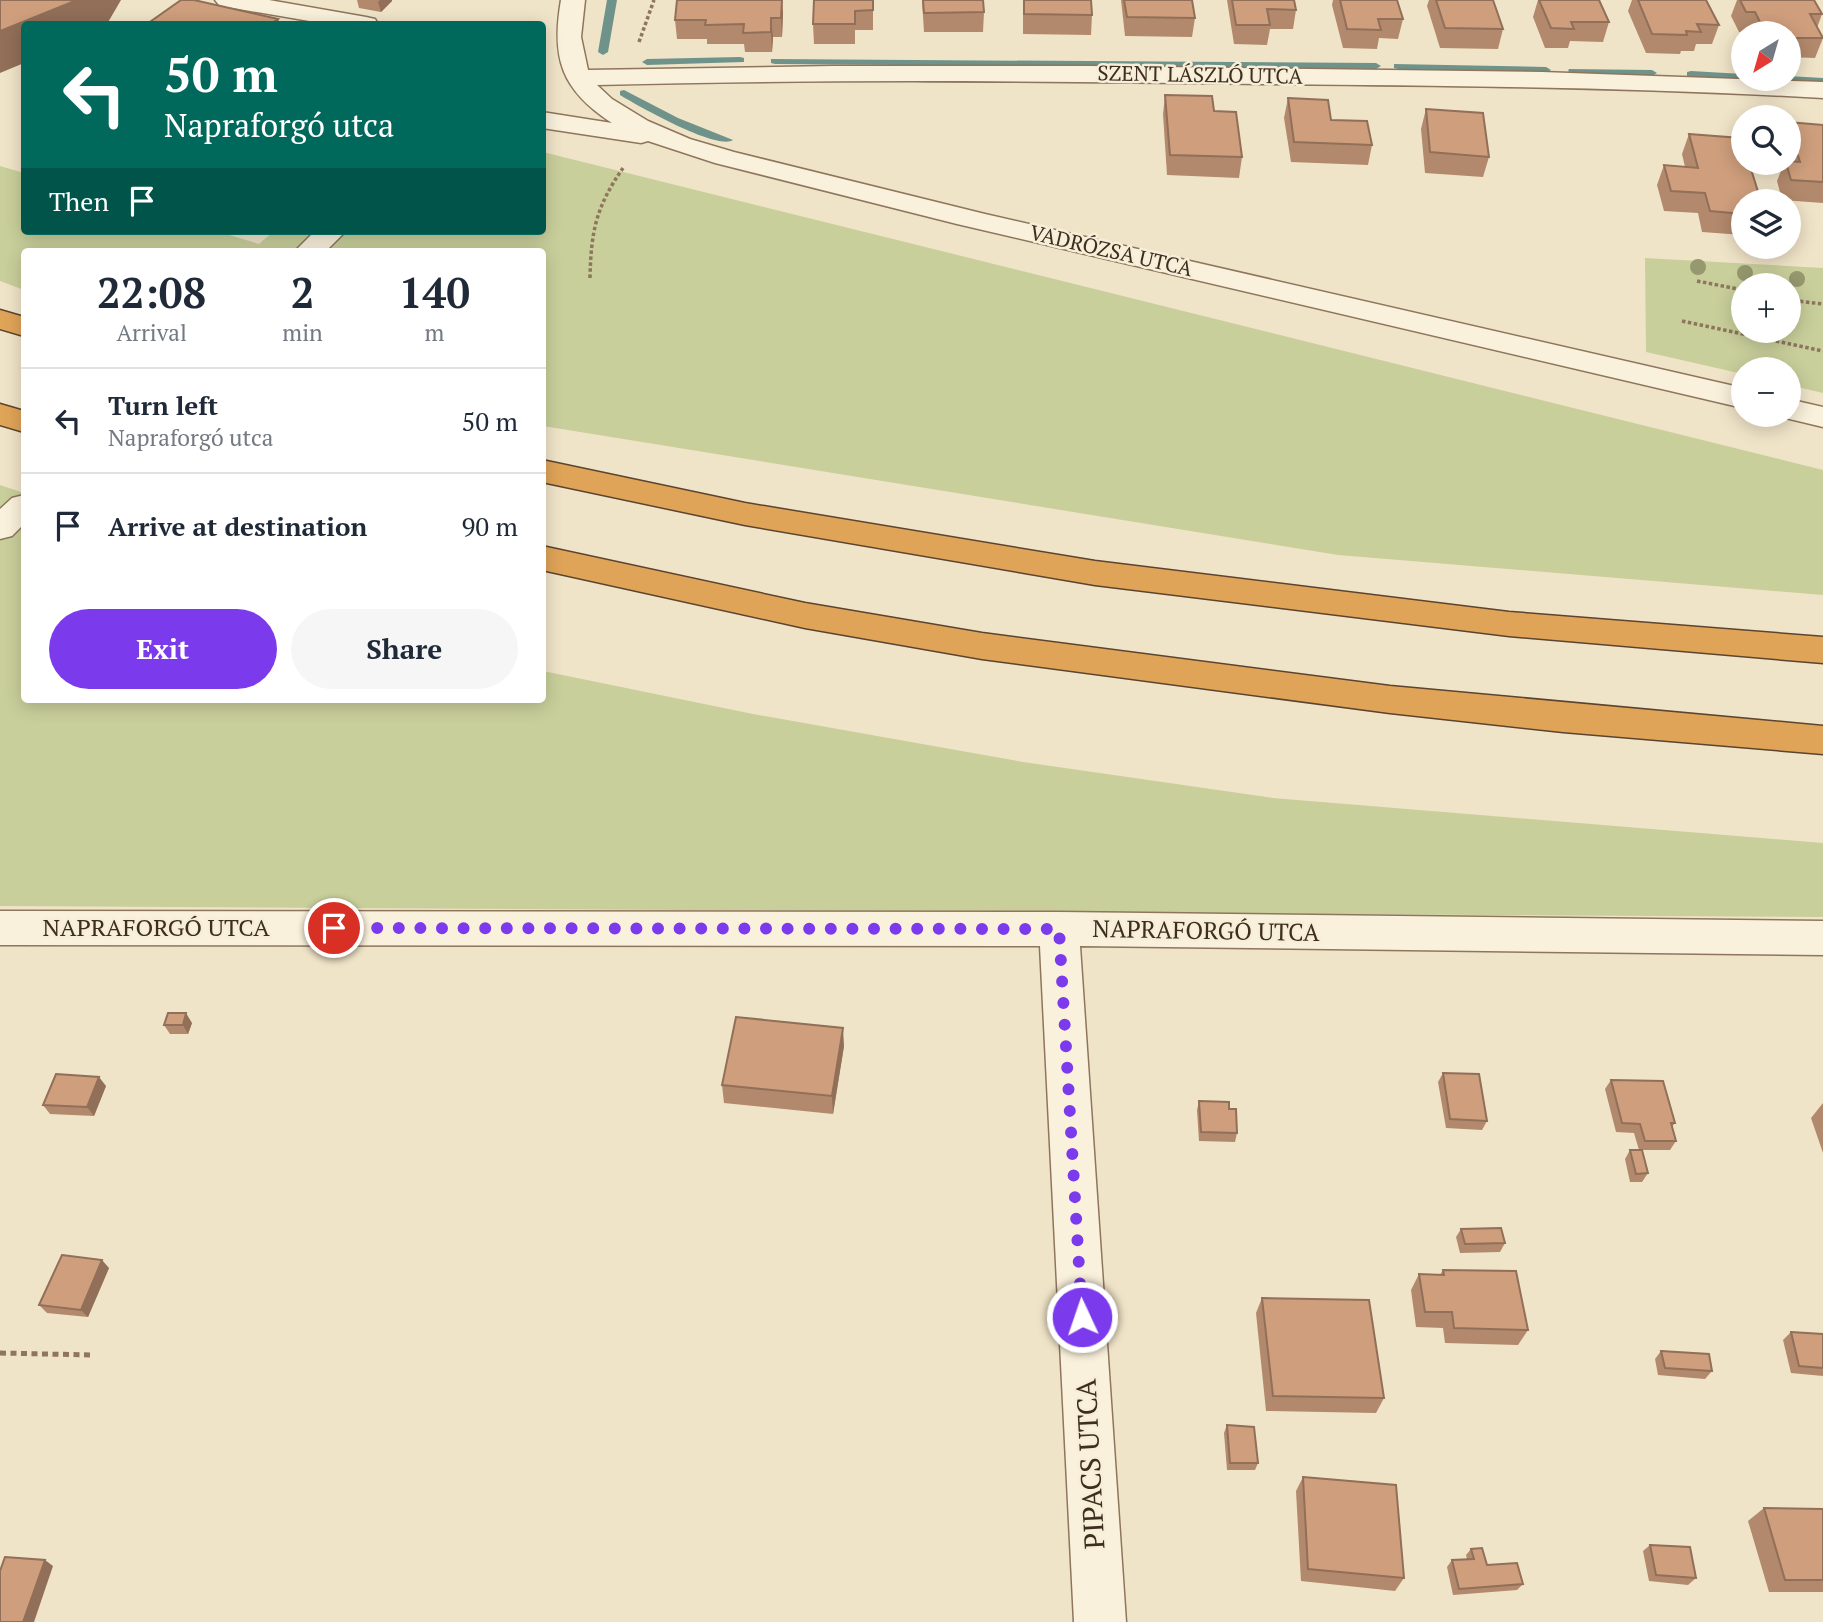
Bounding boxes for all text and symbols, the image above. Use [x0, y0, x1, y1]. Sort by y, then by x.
north arrow [1731, 21, 1801, 91]
map controls [1731, 21, 1801, 427]
text: 50 m [164, 41, 278, 106]
icon: left [49, 49, 140, 140]
street label: SZENT LÁSZLÓ UTCA [1097, 58, 1304, 90]
text: Napraforgó utca [164, 104, 394, 146]
button: search [1731, 105, 1801, 175]
icon: arrive [123, 182, 161, 220]
text: Then [49, 184, 109, 218]
button: layers [1731, 189, 1801, 259]
street label: VADRÓZSA UTCA [1027, 218, 1196, 283]
text: 22:08 [97, 264, 206, 320]
text: 2 [291, 264, 314, 320]
text: 140 [399, 264, 470, 320]
button: + [1731, 273, 1801, 343]
text: Arrival [116, 317, 187, 348]
text: min [282, 317, 323, 348]
text: m [424, 317, 444, 348]
button: − [1731, 357, 1801, 427]
text: Turn left [108, 388, 218, 422]
icon: left [49, 402, 87, 440]
text: 50 m [462, 404, 518, 438]
text: Napraforgó utca [108, 422, 273, 453]
icon: arrive [49, 507, 87, 545]
text: Arrive at destination [108, 509, 367, 543]
text: 90 m [462, 509, 518, 543]
button: Exit [49, 609, 277, 689]
button: Share [291, 609, 518, 689]
pin [304, 898, 364, 958]
icon: arrive [315, 909, 353, 947]
street label: NAPRAFORGÓ UTCA [42, 911, 270, 943]
street label: NAPRAFORGÓ UTCA [1092, 912, 1320, 948]
position arrow [1045, 1280, 1119, 1354]
street label: PIPACS UTCA [1067, 1377, 1112, 1550]

